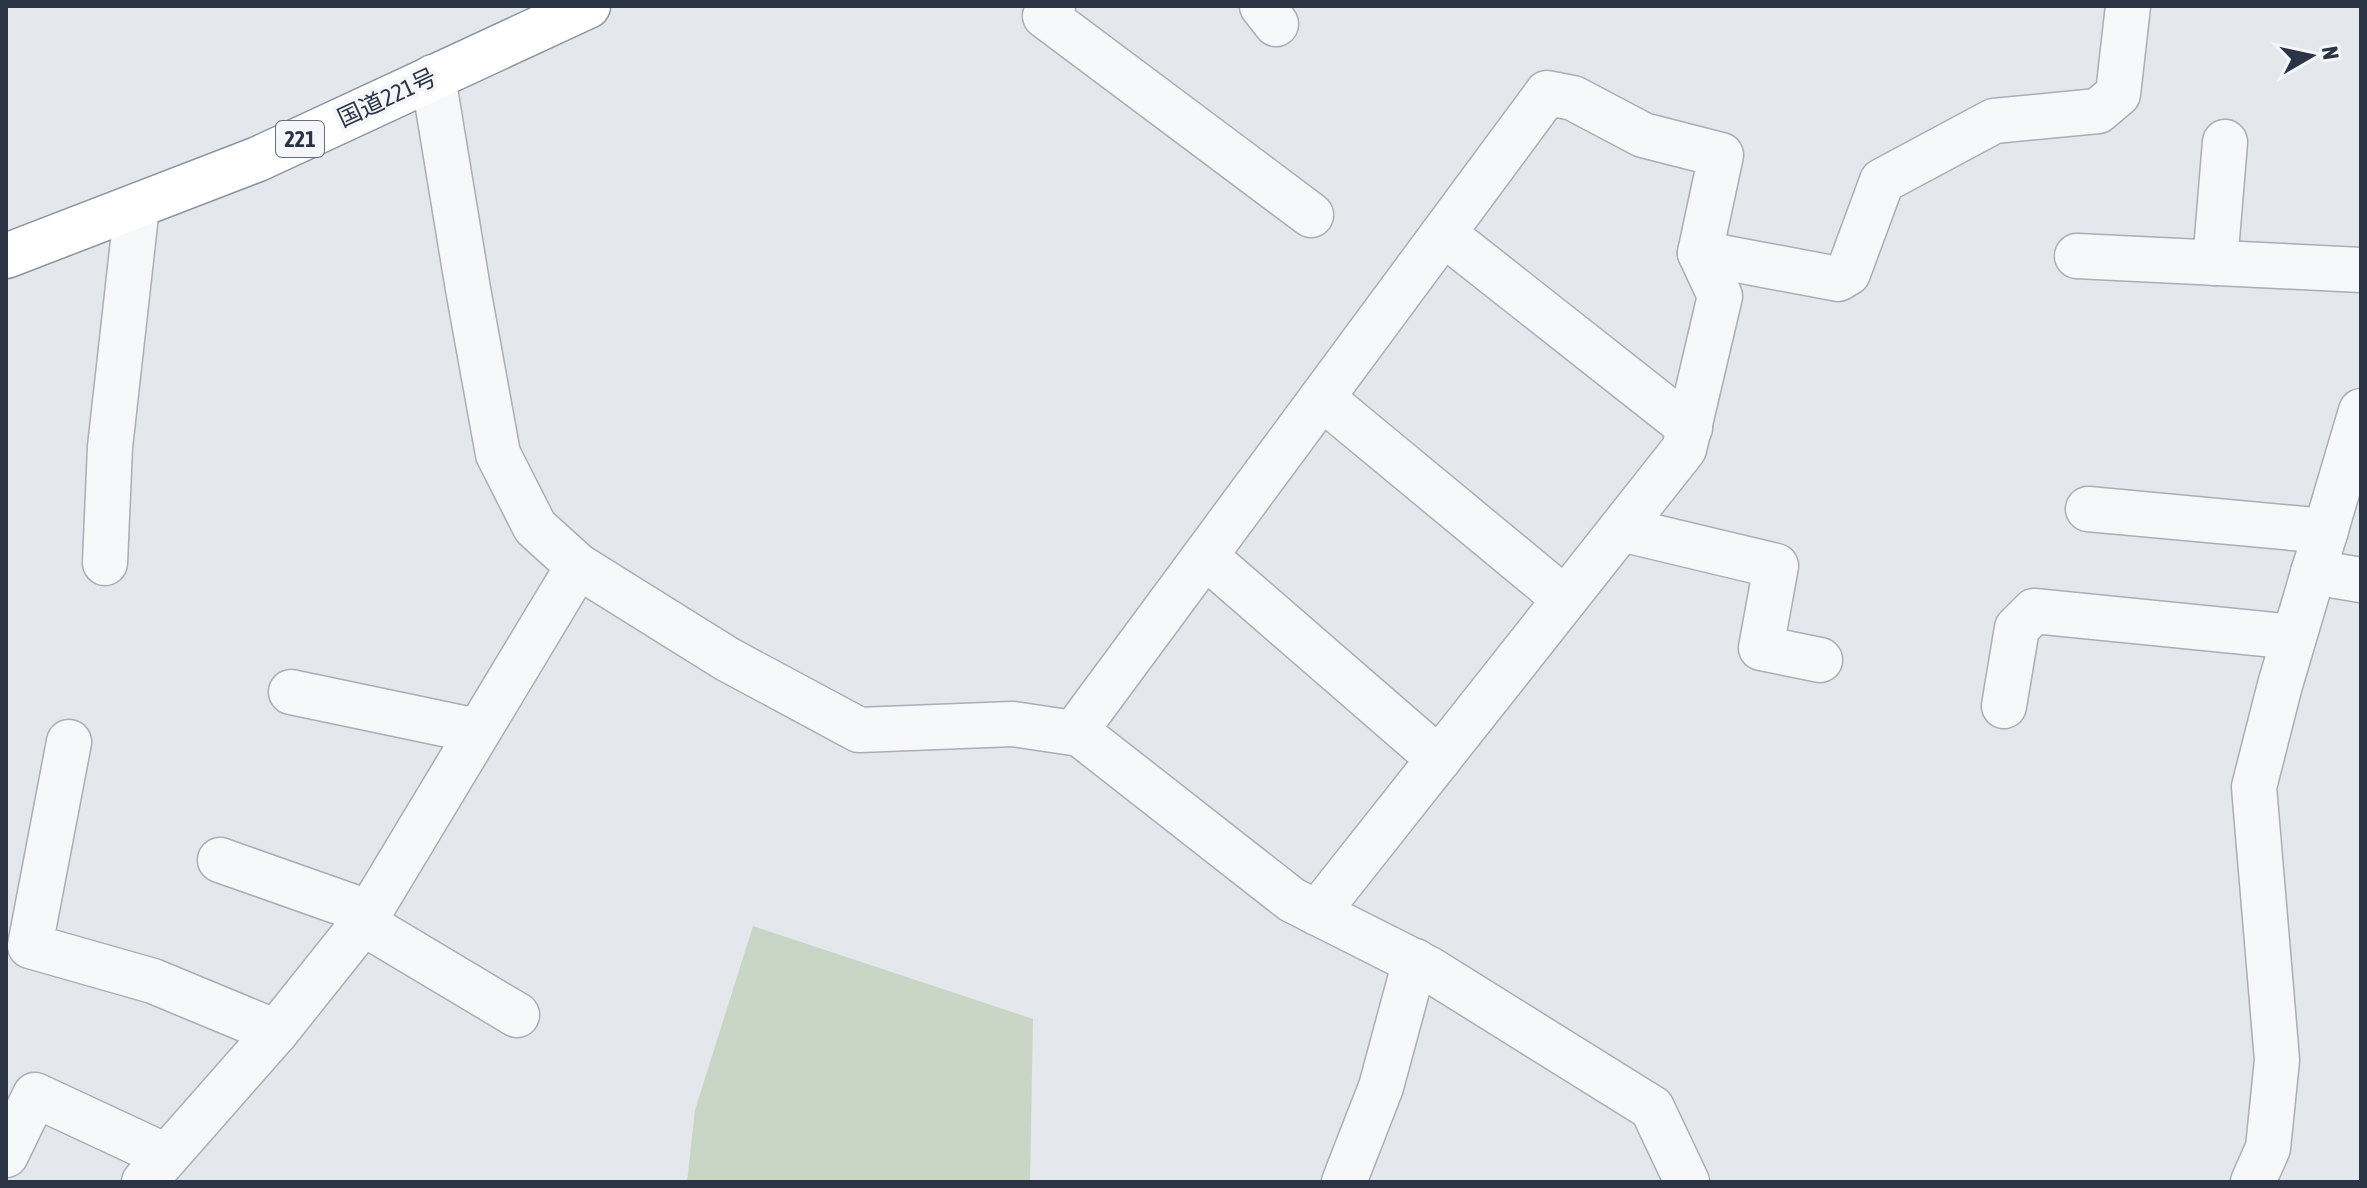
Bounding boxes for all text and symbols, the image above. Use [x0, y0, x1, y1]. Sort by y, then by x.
north arrow [2271, 16, 2351, 96]
text: N [2317, 44, 2345, 61]
street label: 国道221号 [333, 63, 440, 132]
road number: 221 [276, 121, 324, 157]

